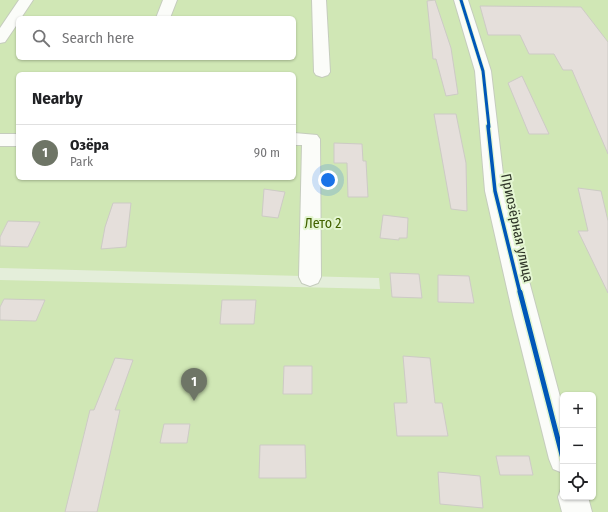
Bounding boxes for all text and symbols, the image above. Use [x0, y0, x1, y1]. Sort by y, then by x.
search box [16, 16, 296, 60]
icon: search [30, 27, 52, 49]
text: Search here [62, 29, 134, 47]
text: Nearby [32, 88, 83, 109]
text: Озёра [70, 136, 109, 154]
text: 1 [42, 145, 48, 160]
text: 90 m [254, 145, 280, 160]
text: Park [70, 154, 93, 169]
your location [318, 170, 338, 190]
street label: Приозёрная улица [497, 172, 537, 284]
park label: Лето 2 [305, 215, 342, 232]
pin: 1 [181, 368, 207, 401]
map controls [560, 392, 596, 500]
button: + [560, 392, 596, 428]
button: − [560, 428, 596, 464]
button: locate [560, 464, 596, 500]

